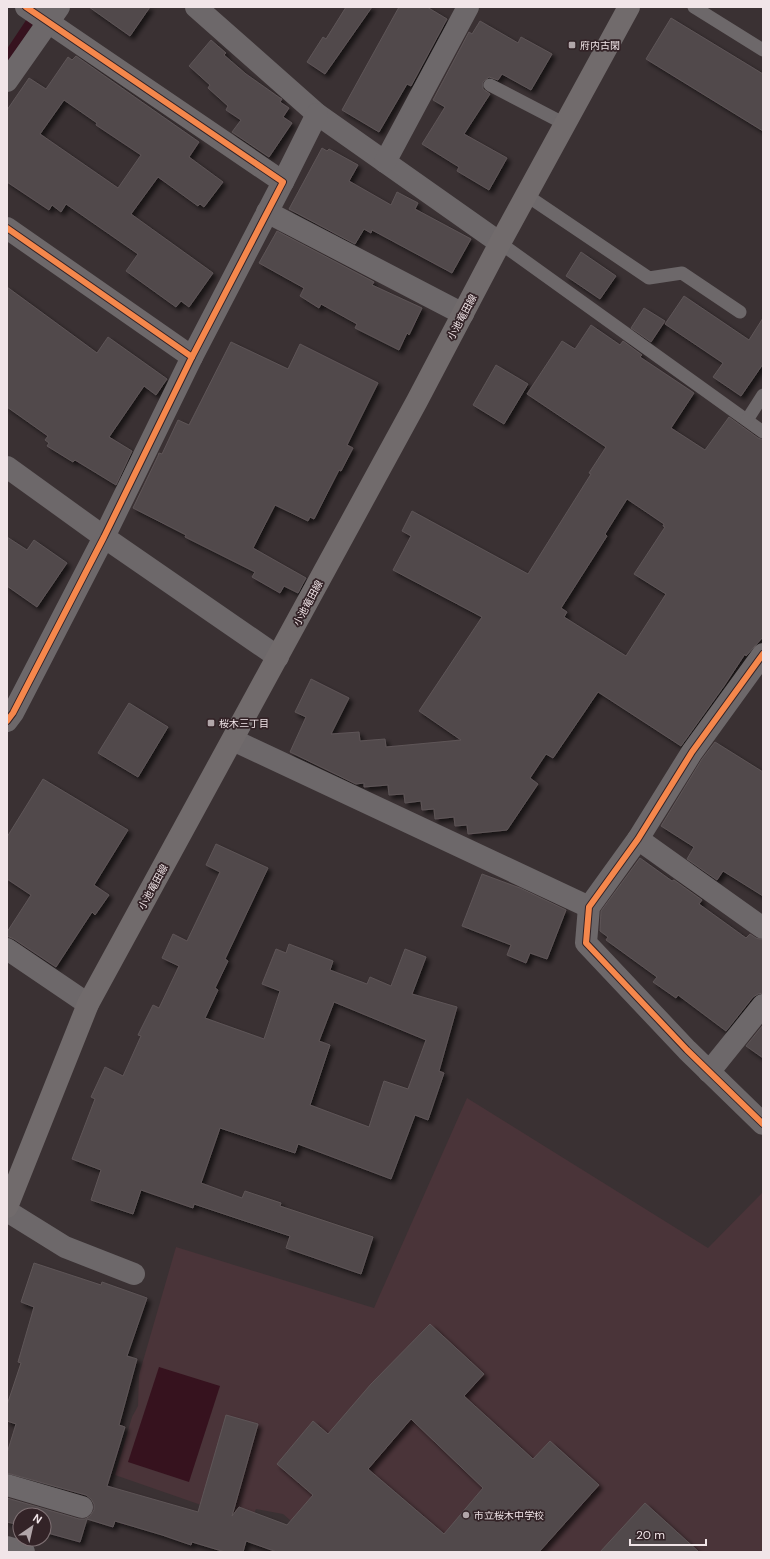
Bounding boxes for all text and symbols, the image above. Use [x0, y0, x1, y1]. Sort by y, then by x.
place label: 府内古閑 [580, 39, 620, 52]
marker: 府内古閑 [567, 40, 577, 50]
street label: 小池竜田線 [445, 292, 479, 342]
street label: 小池竜田線 [291, 578, 325, 628]
place label: 桜木三丁目 [219, 717, 269, 730]
marker: 桜木三丁目 [206, 718, 216, 728]
street label: 小池竜田線 [135, 862, 171, 912]
north arrow [12, 1507, 52, 1547]
place label: 市立桜木中学校 [474, 1509, 544, 1522]
marker: 市立桜木中学校 [461, 1510, 471, 1520]
text: N [30, 1511, 45, 1527]
scale bar [630, 1521, 706, 1547]
text: 20 m [636, 1527, 665, 1543]

